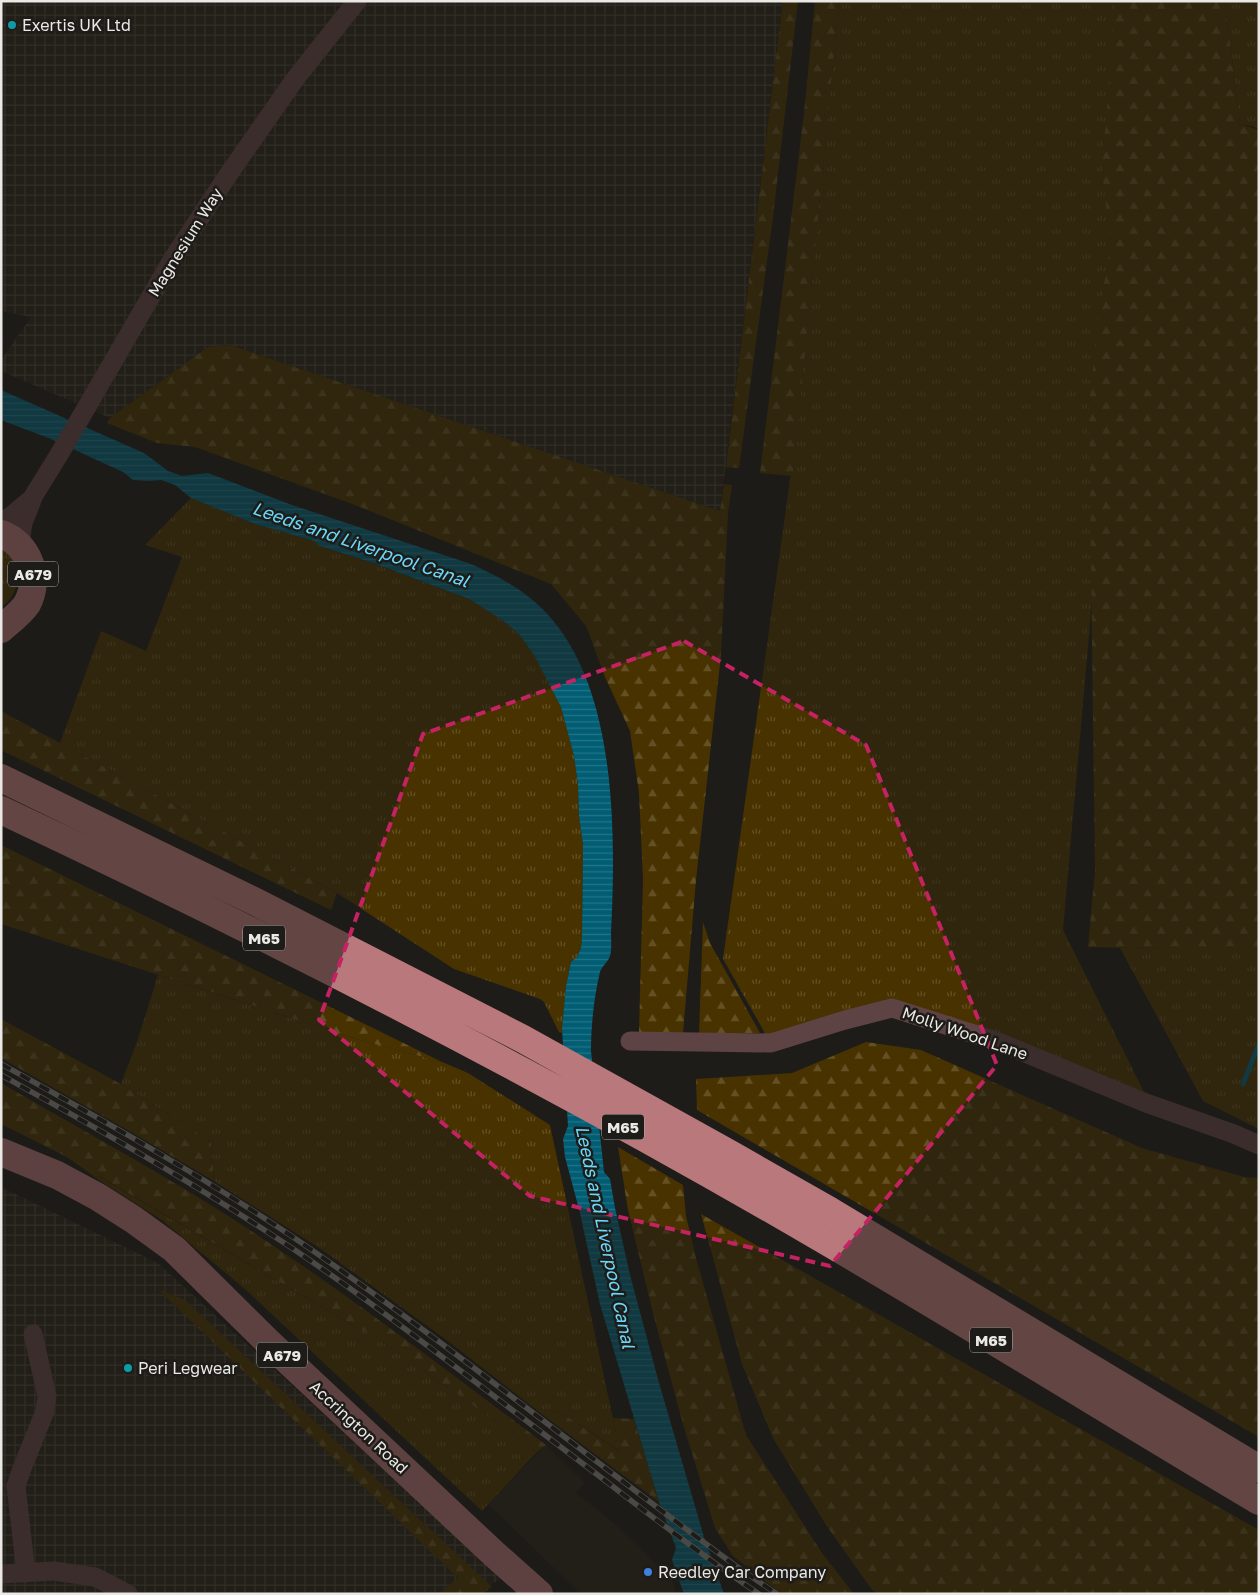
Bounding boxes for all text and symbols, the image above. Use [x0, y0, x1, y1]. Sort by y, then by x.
place label: Exertis UK Ltd [22, 15, 131, 35]
marker: Exertis UK Ltd [6, 19, 18, 31]
street label: Magnesium Way [143, 184, 227, 300]
water label: Leeds and Liverpool Canal [250, 497, 473, 592]
road number: A679 [8, 562, 58, 586]
road number: M65 [243, 926, 285, 950]
street label: Molly Wood Lane [900, 1002, 1030, 1064]
road number: M65 [602, 1114, 644, 1140]
water label: Leeds and Liverpool Canal [572, 1123, 641, 1352]
road number: M65 [970, 1328, 1012, 1352]
road number: A679 [257, 1342, 307, 1368]
place label: Peri Legwear [138, 1358, 238, 1378]
marker: Peri Legwear [122, 1362, 134, 1374]
street label: Accrington Road [306, 1376, 412, 1478]
place label: Reedley Car Company [658, 1562, 826, 1582]
marker: Reedley Car Company [642, 1566, 654, 1578]

